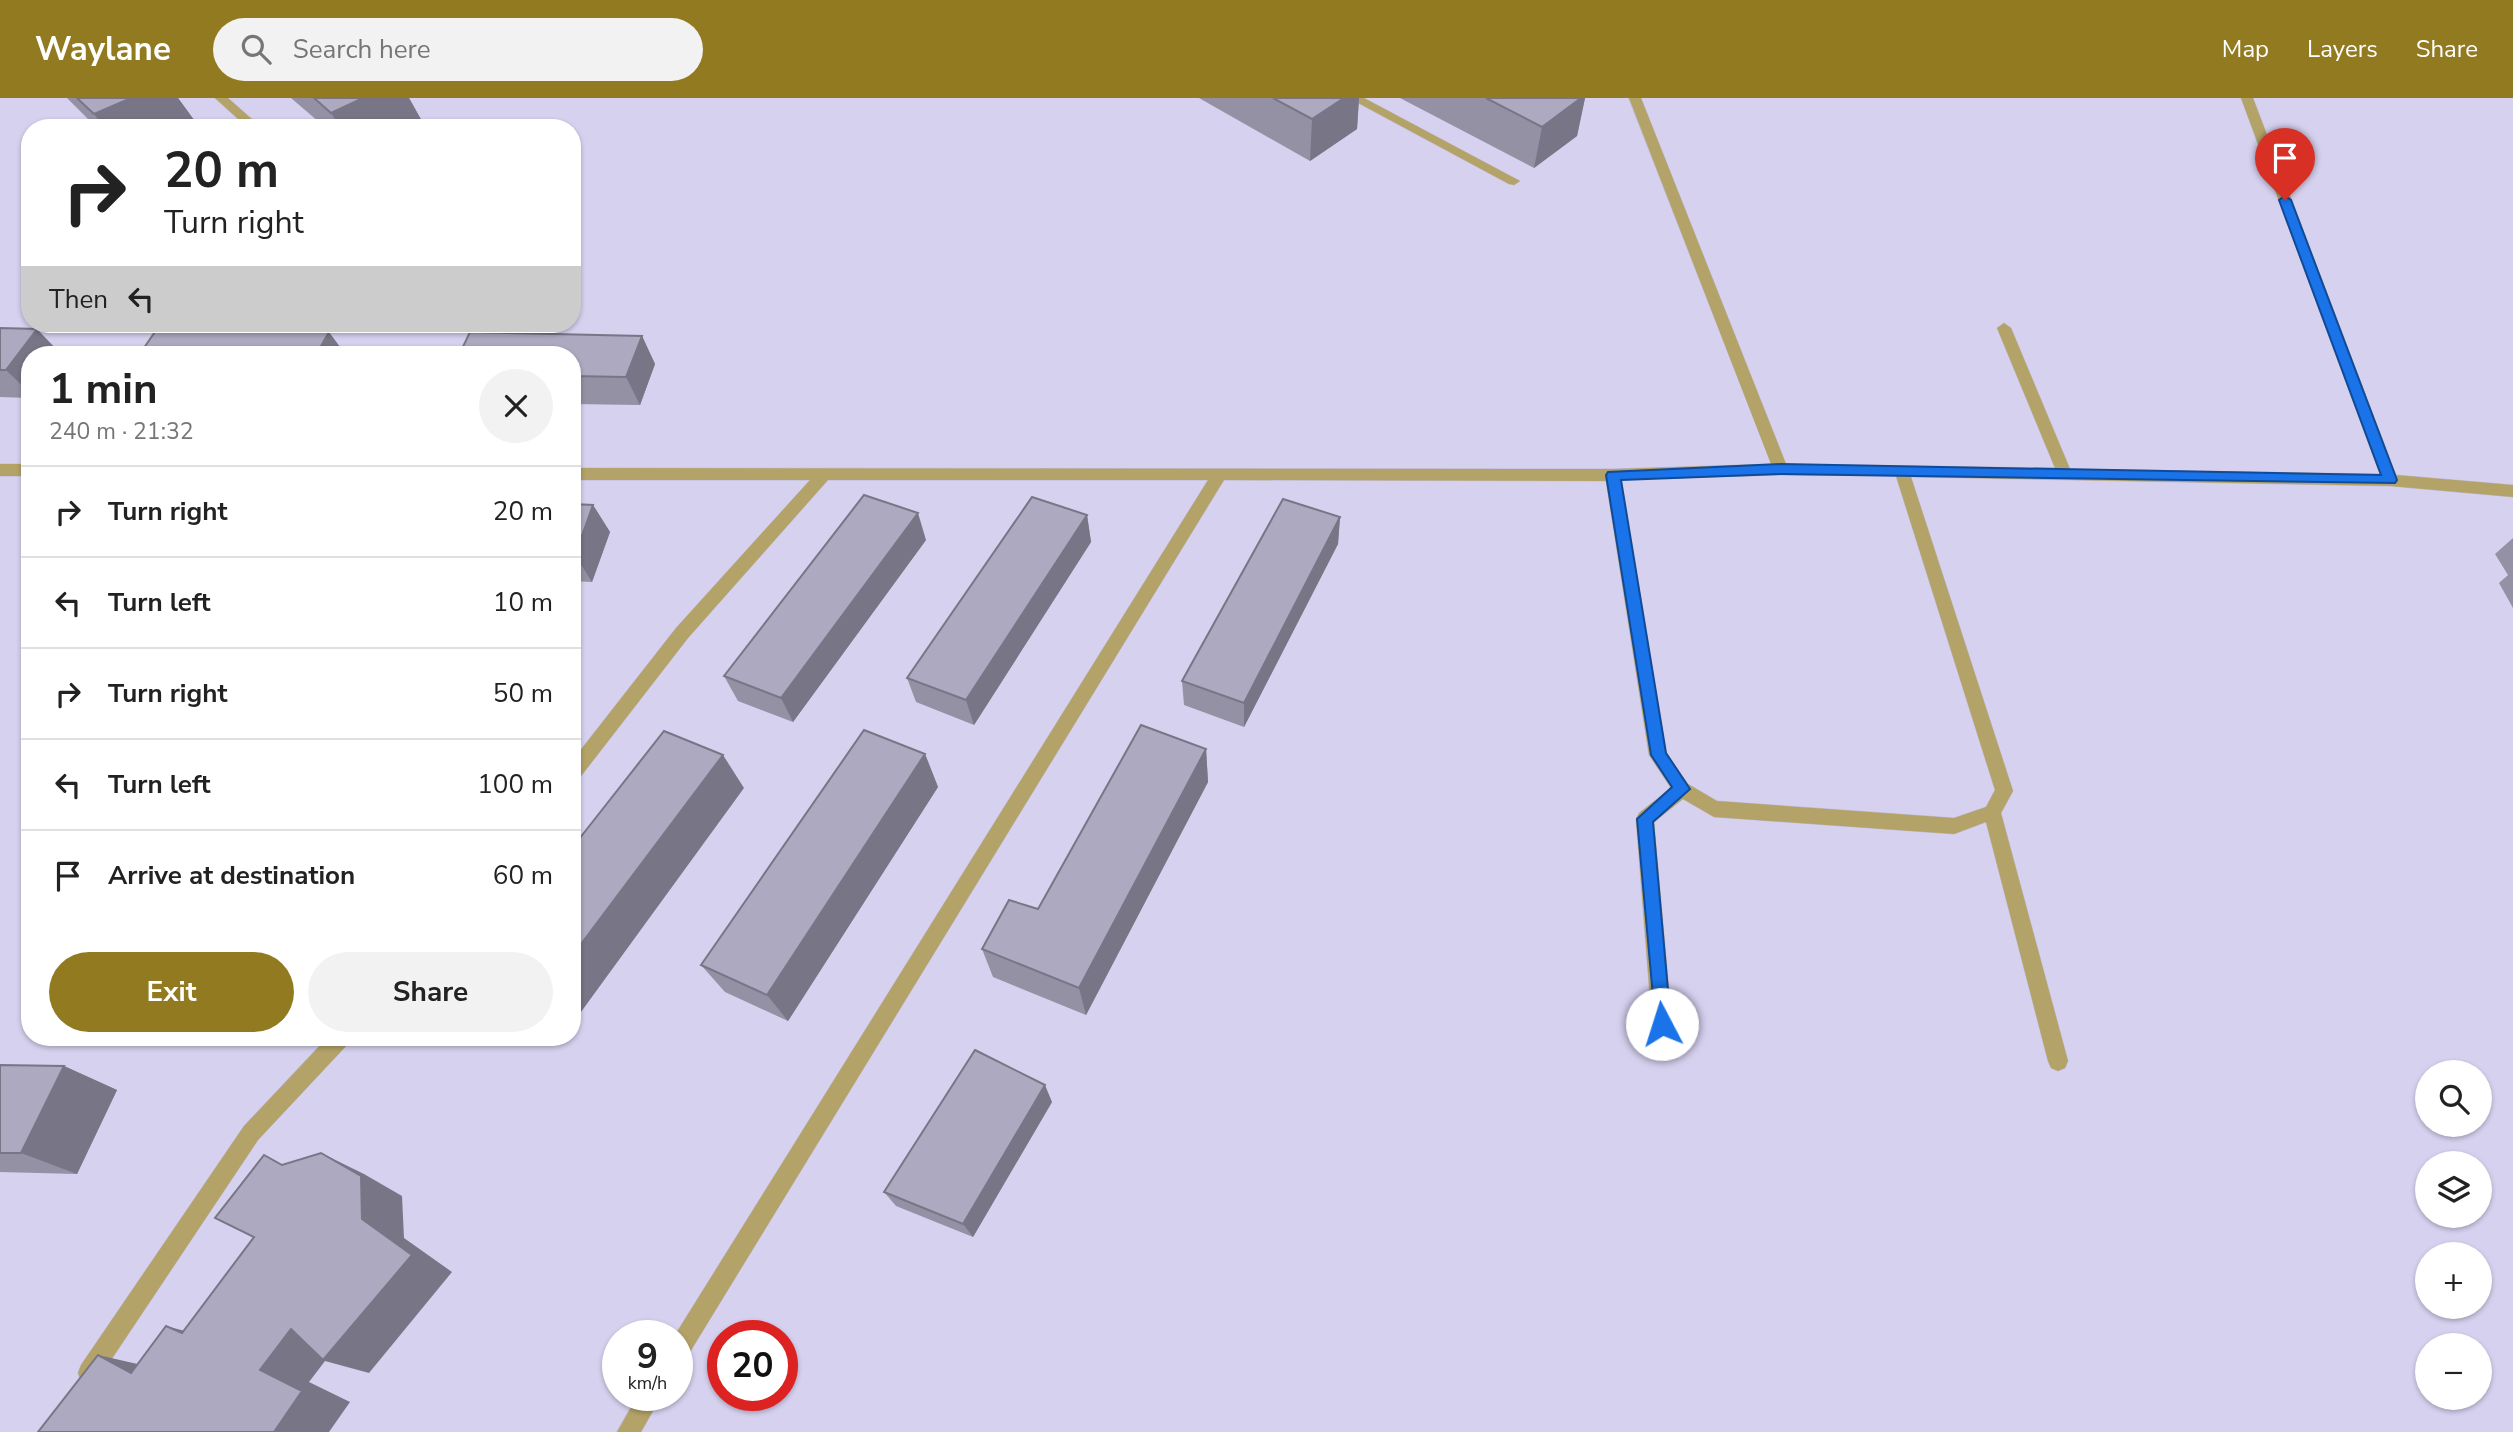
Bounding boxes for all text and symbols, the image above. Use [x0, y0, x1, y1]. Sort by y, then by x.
search box [213, 18, 703, 81]
text: Waylane [35, 27, 171, 72]
icon: search [237, 30, 275, 68]
text: Search here [293, 32, 431, 67]
text: Map [2222, 33, 2269, 65]
text: Layers [2307, 33, 2378, 65]
text: Share [2416, 33, 2478, 65]
pin [2255, 128, 2315, 200]
text: 20 m [164, 137, 279, 204]
icon: arrive [2266, 139, 2304, 177]
icon: right [49, 147, 140, 238]
text: Turn right [164, 201, 304, 244]
icon: left [122, 280, 160, 318]
text: Then [49, 282, 108, 317]
text: 1 min [49, 361, 158, 418]
button: close [479, 369, 553, 443]
text: 240 m · 21:32 [49, 416, 194, 447]
icon: right [49, 493, 87, 531]
text: Turn right [108, 494, 227, 529]
text: 20 m [493, 494, 553, 529]
icon: left [49, 584, 87, 622]
text: Turn left [108, 585, 211, 620]
text: 10 m [493, 585, 553, 620]
icon: right [49, 675, 87, 713]
text: Turn right [108, 676, 227, 711]
text: 50 m [493, 676, 553, 711]
icon: left [49, 766, 87, 804]
text: Turn left [108, 767, 211, 802]
text: 100 m [477, 767, 553, 802]
icon: arrive [49, 857, 87, 895]
text: Arrive at destination [108, 858, 355, 893]
text: 60 m [493, 858, 553, 893]
button: Exit [49, 952, 294, 1032]
button: Share [308, 952, 553, 1032]
position arrow [1625, 987, 1699, 1061]
map controls [2415, 1060, 2492, 1410]
button: search [2415, 1060, 2492, 1137]
button: layers [2415, 1151, 2492, 1228]
button: + [2415, 1242, 2492, 1319]
speed limit sign: 20 [707, 1320, 798, 1411]
text: 9 [637, 1333, 658, 1380]
button: − [2415, 1333, 2492, 1410]
text: km/h [628, 1371, 667, 1395]

